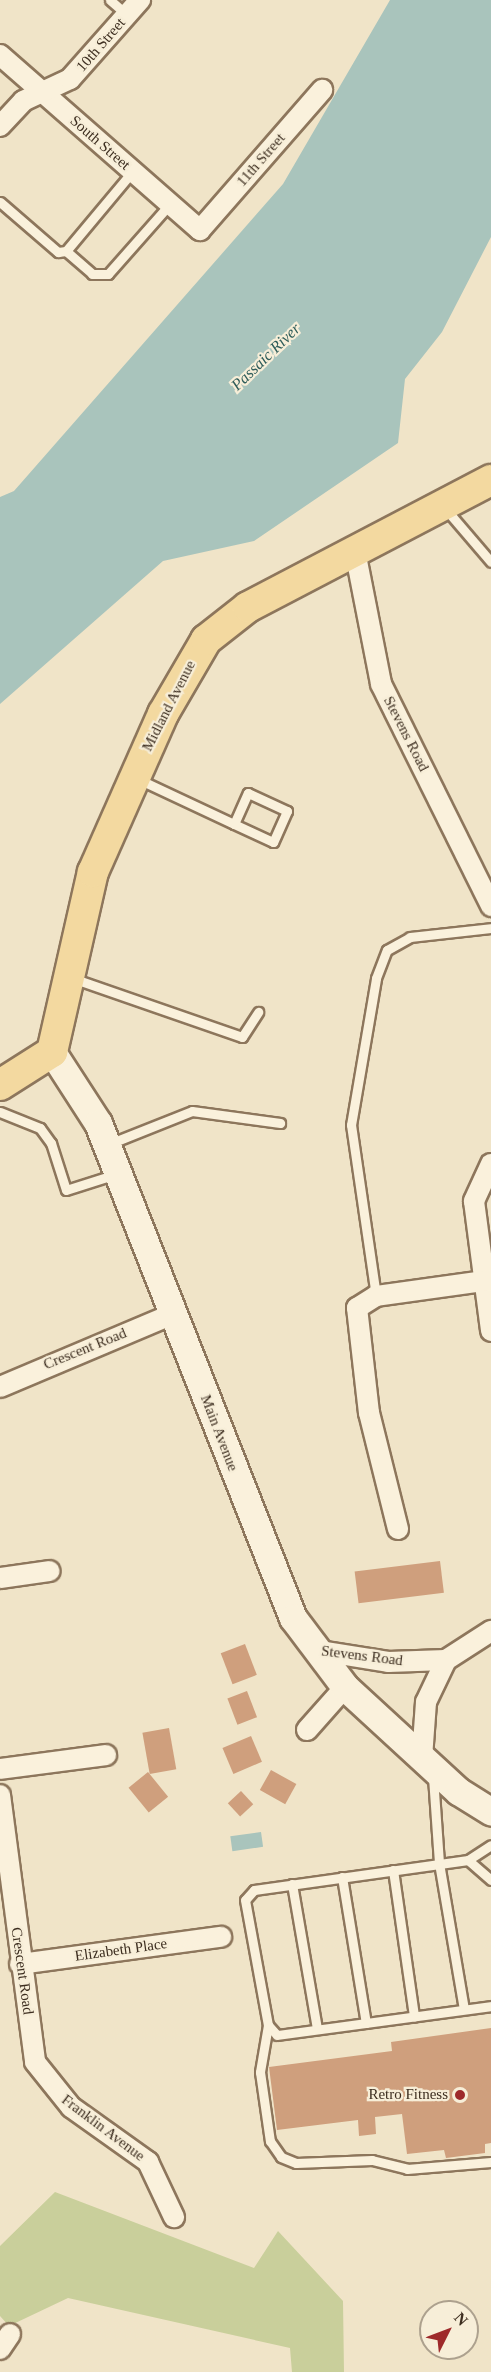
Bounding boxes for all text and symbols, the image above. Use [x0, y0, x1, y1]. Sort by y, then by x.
street label: 10th Street [73, 14, 129, 76]
street label: South Street [66, 112, 134, 174]
street label: 11th Street [233, 130, 289, 190]
water label: Passaic River [228, 319, 304, 395]
street label: Midland Avenue [138, 657, 200, 755]
street label: Stevens Road [379, 693, 433, 775]
street label: Crescent Road [41, 1324, 129, 1374]
street label: Main Avenue [196, 1392, 242, 1474]
street label: Stevens Road [320, 1642, 404, 1670]
street label: Crescent Road [7, 1926, 37, 2016]
street label: Elizabeth Place [74, 1935, 168, 1965]
place label: Retro Fitness [368, 2086, 448, 2104]
marker: Retro Fitness [453, 2088, 467, 2102]
street label: Franklin Avenue [58, 2091, 148, 2165]
north arrow [419, 2300, 479, 2360]
text: N [451, 2309, 471, 2329]

